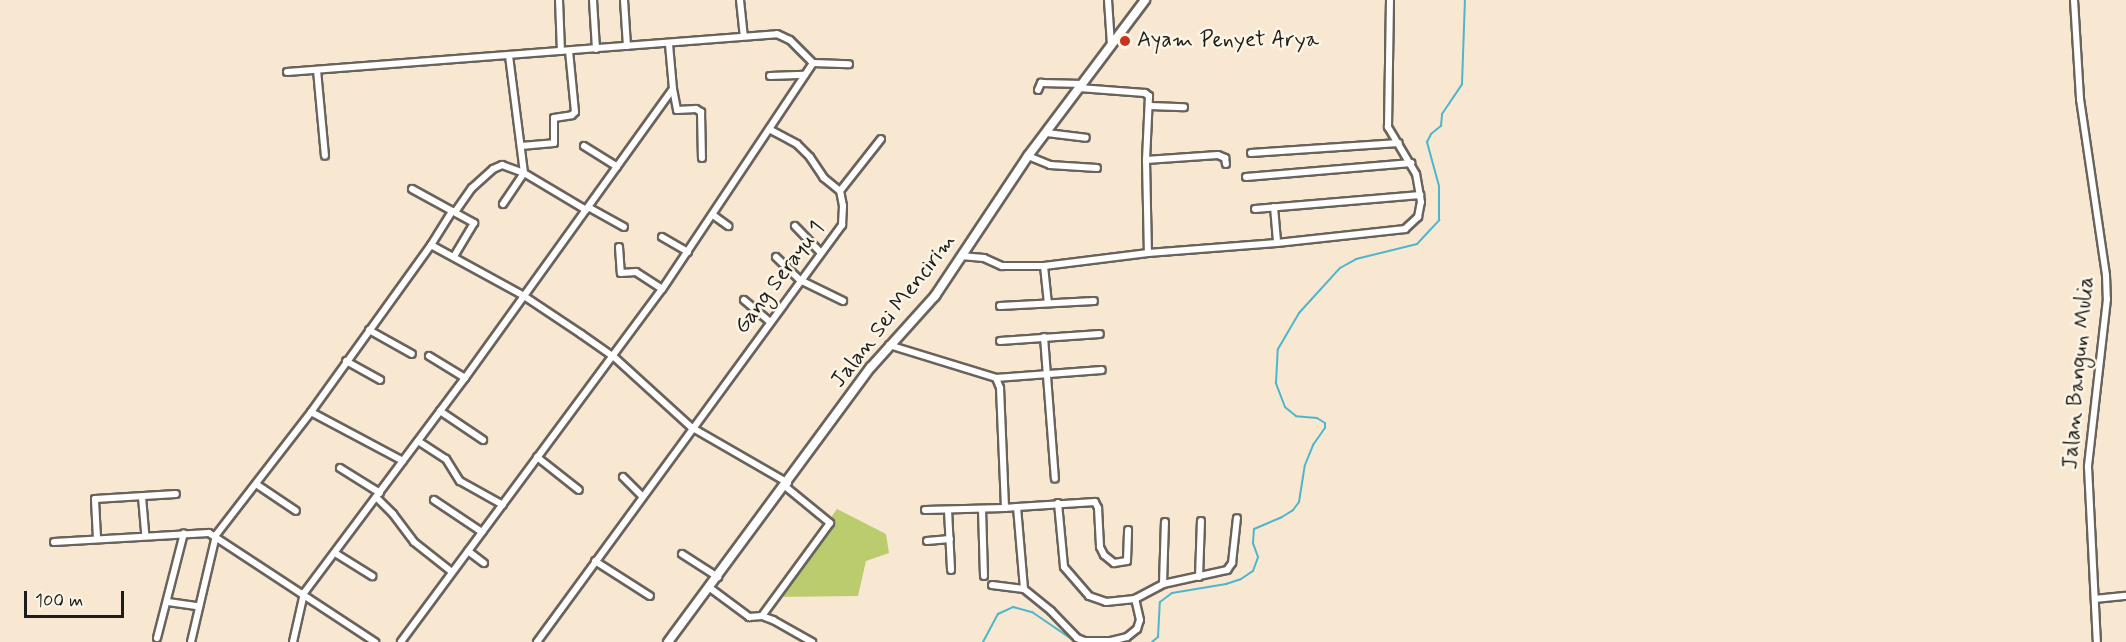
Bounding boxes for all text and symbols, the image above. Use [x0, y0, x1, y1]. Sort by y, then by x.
place label: Ayam Penyet Arya [1137, 28, 1317, 54]
marker: Ayam Penyet Arya [1118, 34, 1132, 48]
street label: Gang Serayu 1 [729, 216, 831, 340]
street label: Jalan Sei Mencirim [826, 229, 962, 393]
street label: Jalan Bangun Mulia [2058, 277, 2100, 469]
scale bar [27, 579, 128, 617]
text: 100 m [35, 589, 83, 613]

